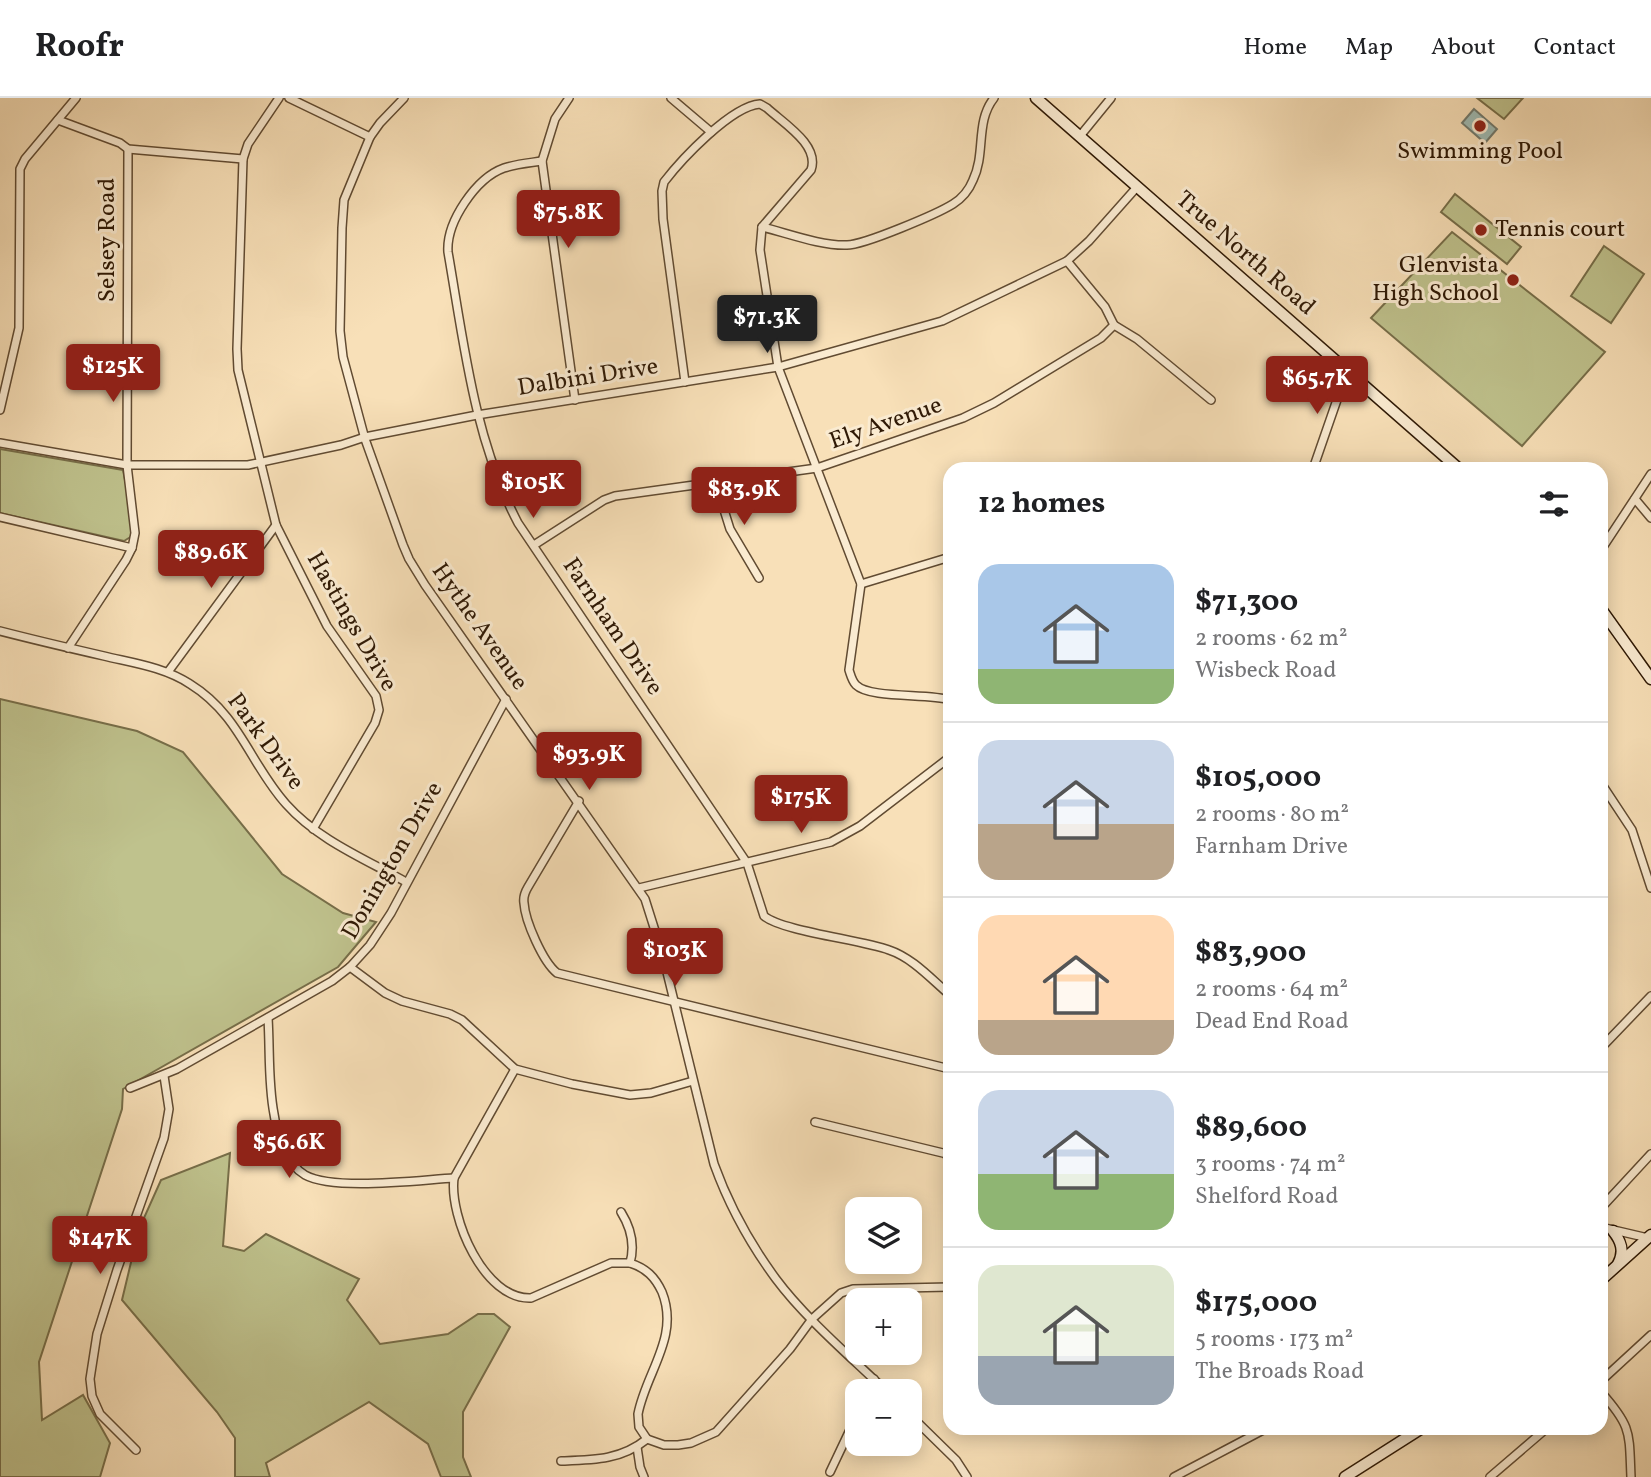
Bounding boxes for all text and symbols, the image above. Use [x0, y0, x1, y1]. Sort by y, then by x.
text: Roofr [35, 25, 124, 71]
text: Home [1243, 31, 1307, 65]
text: Map [1345, 31, 1393, 65]
text: About [1431, 31, 1496, 65]
text: Contact [1534, 31, 1616, 65]
marker: Swimming Pool [1472, 118, 1488, 134]
place label: Swimming Pool [1397, 135, 1563, 169]
street label: Selsey Road [91, 178, 125, 302]
street label: True North Road [1168, 184, 1322, 324]
pin: $75.8K [511, 190, 625, 250]
text: $75.8K [533, 197, 603, 229]
place label: Tennis court [1495, 213, 1625, 247]
marker: Tennis court [1473, 222, 1489, 238]
place label: Glenvista High School [1372, 249, 1499, 311]
marker: Glenvista High School [1505, 272, 1521, 288]
pin: $71.3K [710, 296, 824, 355]
text: $71.3K [733, 302, 801, 334]
pin: $125K [64, 344, 162, 404]
street label: Dalbini Drive [515, 350, 661, 406]
text: $125K [82, 351, 144, 383]
pin: $65.7K [1260, 356, 1374, 416]
text: $65.7K [1282, 363, 1352, 395]
street label: Ely Avenue [825, 389, 947, 459]
pin: $105K [484, 460, 582, 520]
text: $105K [501, 467, 565, 499]
pin: $83.9K [687, 468, 801, 527]
text: $83.9K [708, 474, 780, 506]
text: 12 homes [978, 483, 1105, 525]
icon: filters [1535, 485, 1573, 523]
pin: $89.6K [154, 531, 268, 590]
text: $89.6K [174, 537, 248, 569]
street label: Hastings Drive [297, 546, 405, 698]
street label: Farnham Drive [553, 551, 671, 703]
street label: Hythe Avenue [422, 556, 536, 698]
text: $71,300 [1195, 581, 1298, 623]
icon: home [1034, 592, 1118, 676]
text: 2 rooms · 62 m² [1195, 623, 1347, 655]
text: Wisbeck Road [1195, 655, 1336, 687]
street label: Park Drive [218, 687, 312, 797]
pin: $93.9K [532, 732, 646, 792]
text: $93.9K [553, 739, 625, 771]
text: $105,000 [1195, 757, 1321, 799]
icon: home [1034, 768, 1118, 852]
street label: Donington Drive [334, 776, 452, 946]
pin: $175K [752, 776, 850, 835]
text: $175K [771, 782, 831, 814]
text: 2 rooms · 80 m² [1195, 799, 1349, 831]
text: Farnham Drive [1195, 831, 1348, 863]
pin: $103K [626, 928, 724, 988]
text: $83,900 [1195, 932, 1306, 974]
text: $103K [643, 935, 707, 967]
icon: home [1034, 943, 1118, 1027]
text: 2 rooms · 64 m² [1195, 974, 1348, 1006]
text: Dead End Road [1195, 1006, 1349, 1038]
text: $89,600 [1195, 1107, 1307, 1149]
icon: home [1034, 1118, 1118, 1202]
pin: $56.6K [232, 1121, 346, 1180]
text: $56.6K [253, 1127, 325, 1159]
text: 3 rooms · 74 m² [1195, 1149, 1345, 1181]
text: Shelford Road [1195, 1181, 1338, 1213]
map controls [845, 1197, 922, 1456]
button: layers [845, 1197, 922, 1274]
pin: $147K [51, 1216, 149, 1276]
text: $147K [68, 1223, 132, 1255]
text: $175,000 [1195, 1282, 1317, 1324]
button: + [845, 1288, 922, 1365]
icon: home [1034, 1293, 1118, 1377]
text: 5 rooms · 173 m² [1195, 1324, 1353, 1356]
text: The Broads Road [1195, 1356, 1364, 1388]
button: − [845, 1379, 922, 1456]

